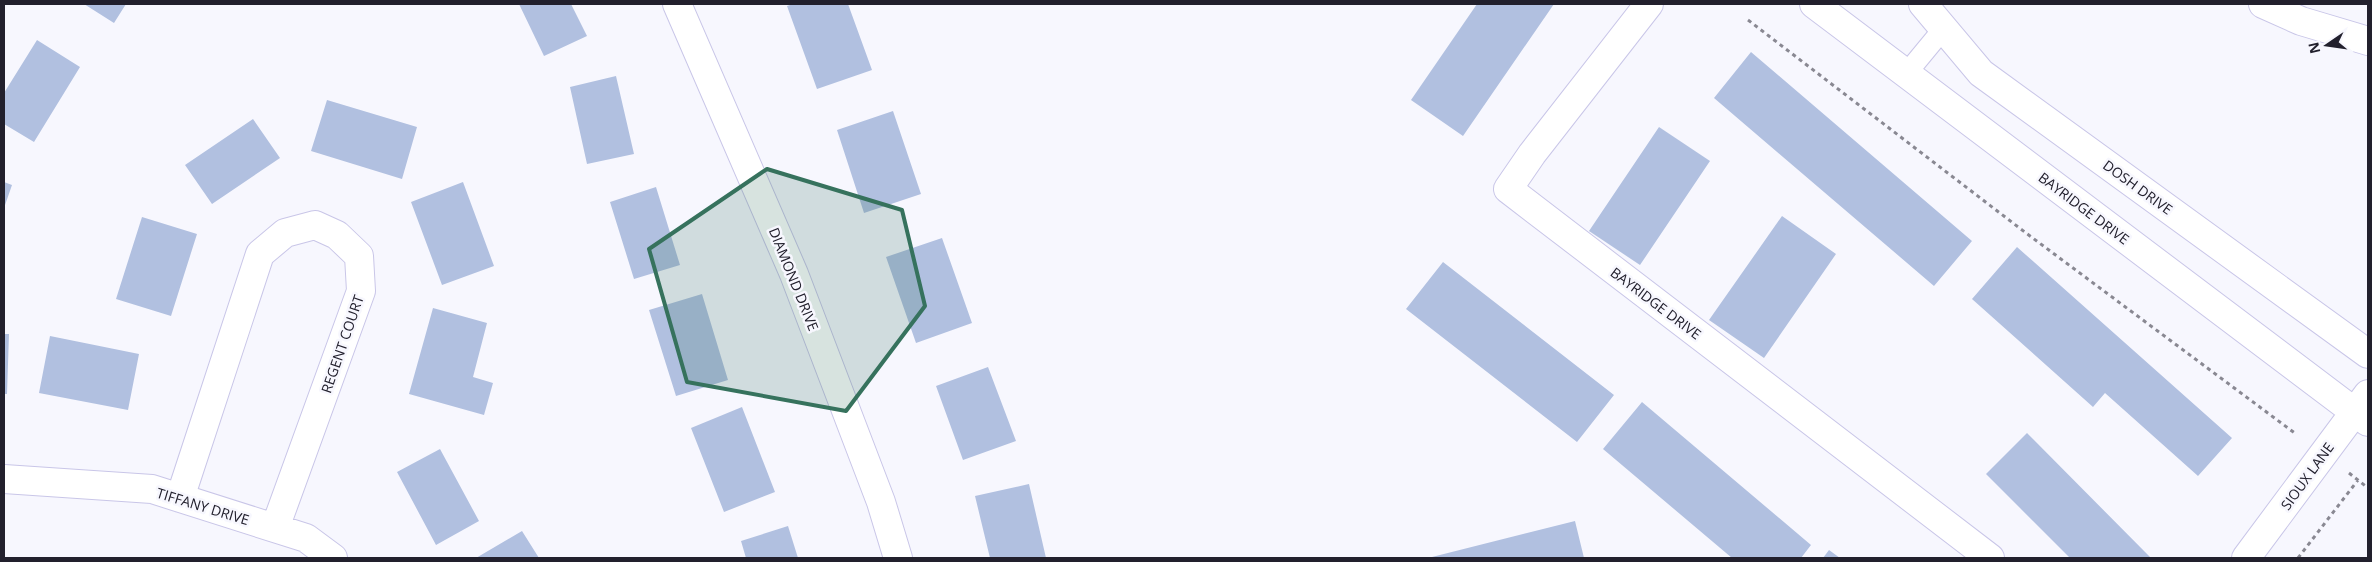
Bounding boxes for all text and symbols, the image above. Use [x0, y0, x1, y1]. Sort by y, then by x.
north arrow [2302, 20, 2352, 70]
text: N [2303, 40, 2324, 56]
street label: DOSH DRIVE [2099, 155, 2177, 219]
street label: BAYRIDGE DRIVE [2035, 168, 2133, 248]
street label: DIAMOND DRIVE [765, 225, 823, 333]
street label: BAYRIDGE DRIVE [1607, 263, 1705, 343]
street label: REGENT COURT [316, 292, 368, 396]
street label: SIOUX LANE [2276, 439, 2338, 513]
street label: TIFFANY DRIVE [154, 483, 252, 529]

